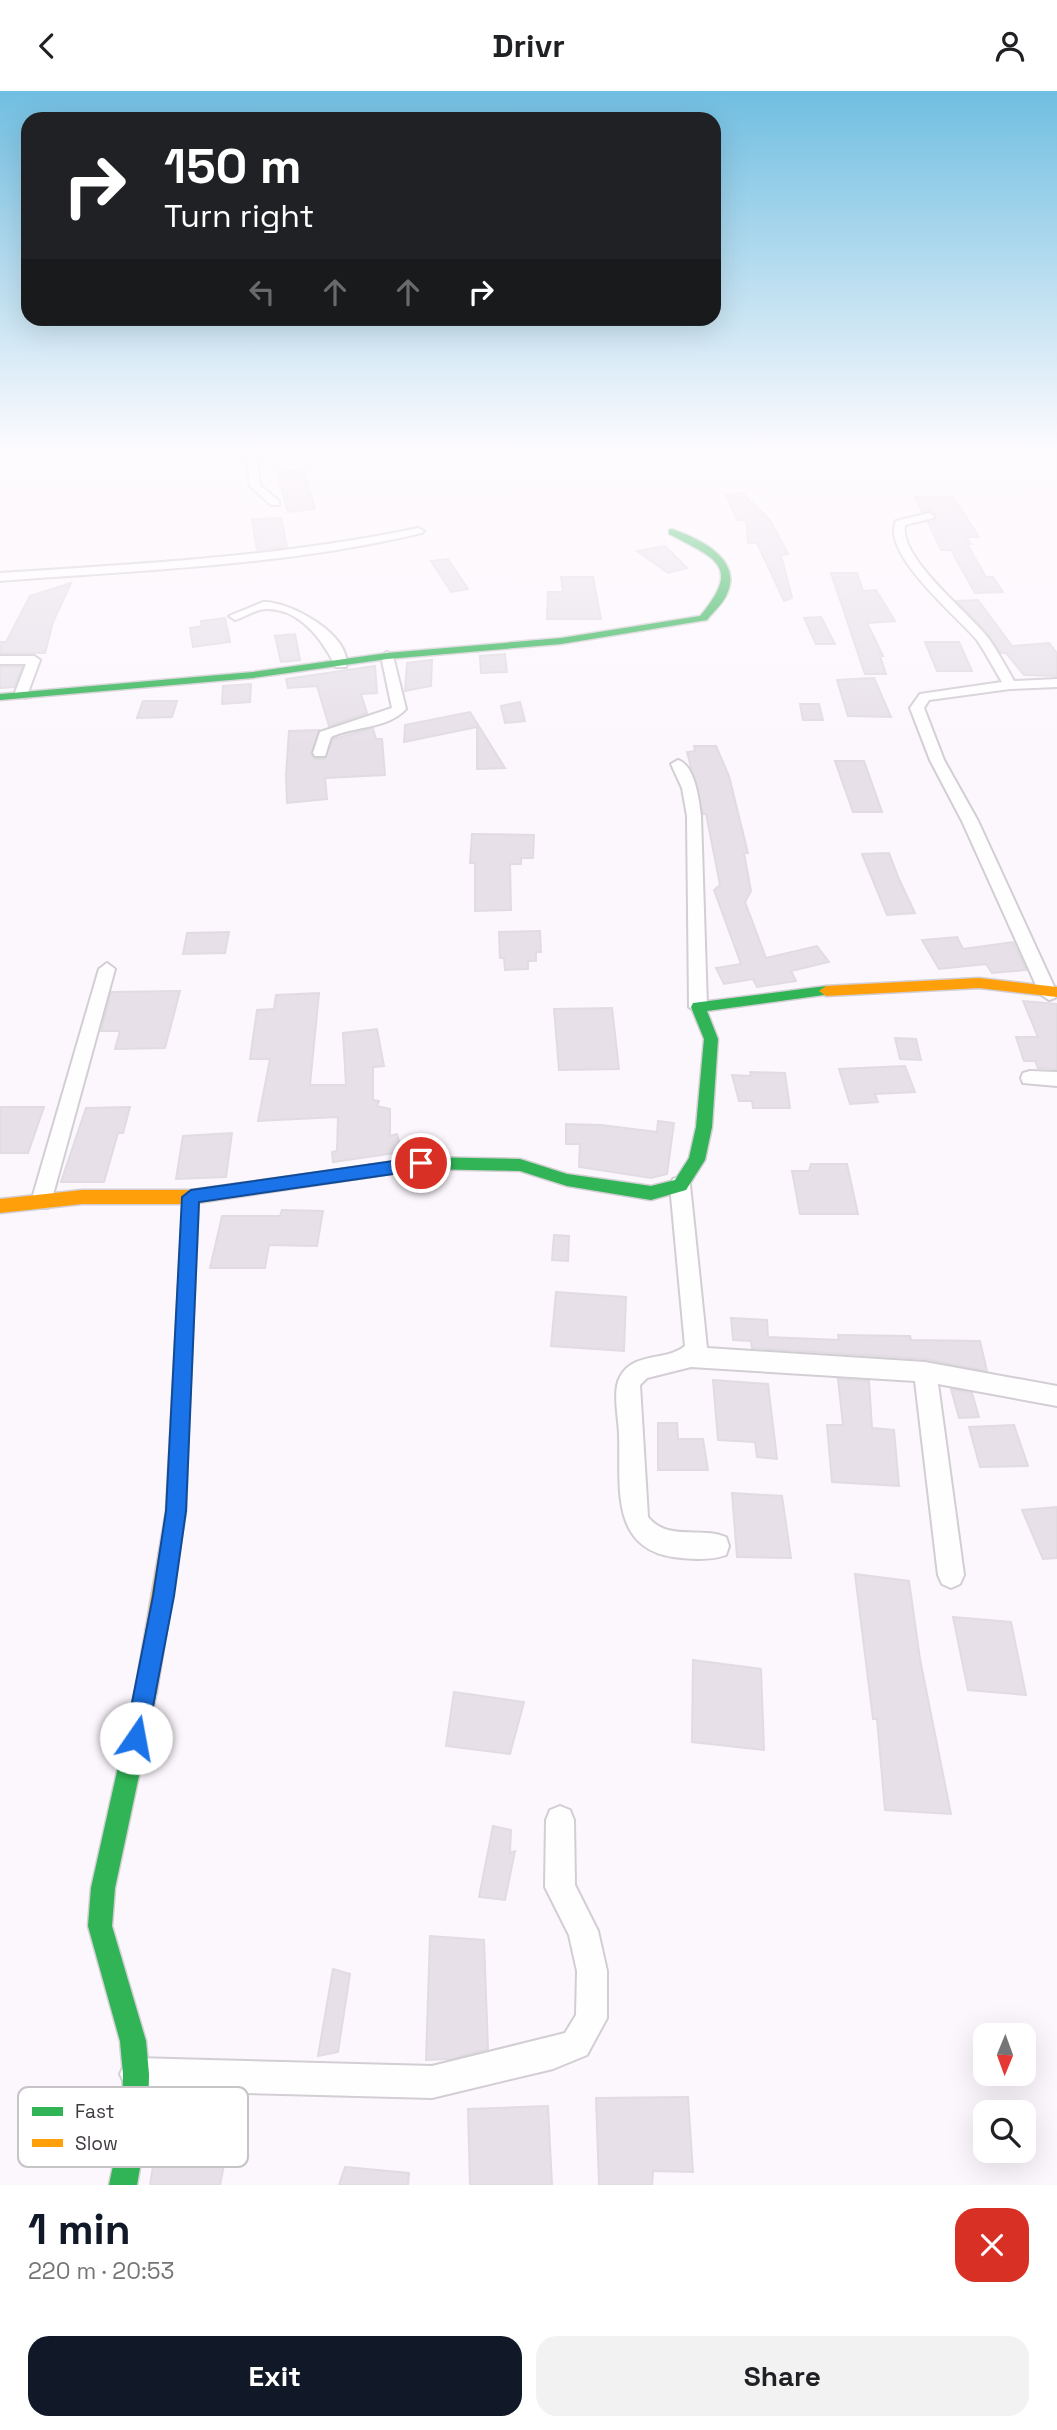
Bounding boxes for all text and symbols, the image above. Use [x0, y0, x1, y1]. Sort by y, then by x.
text: Drivr [492, 26, 565, 66]
icon: back [28, 27, 66, 65]
icon: person [991, 27, 1029, 65]
text: 150 m [164, 135, 302, 197]
icon: right [49, 140, 140, 231]
text: Turn right [164, 196, 314, 236]
icon: left [243, 273, 281, 311]
icon: ahead [316, 273, 354, 311]
icon: ahead [389, 273, 427, 311]
icon: right [462, 273, 500, 311]
pin [391, 1133, 451, 1193]
icon: arrive [402, 1144, 440, 1182]
position arrow [99, 1701, 173, 1775]
north arrow [973, 2023, 1036, 2086]
map controls [973, 2023, 1036, 2163]
legend [18, 2087, 248, 2167]
text: Fast [75, 2099, 115, 2124]
button: search [973, 2100, 1036, 2163]
text: Slow [75, 2131, 118, 2156]
text: 1 min [28, 2203, 131, 2256]
button: close [955, 2208, 1029, 2282]
text: 220 m · 20:53 [28, 2256, 174, 2286]
button: Exit [28, 2336, 522, 2416]
button: Share [536, 2336, 1029, 2416]

